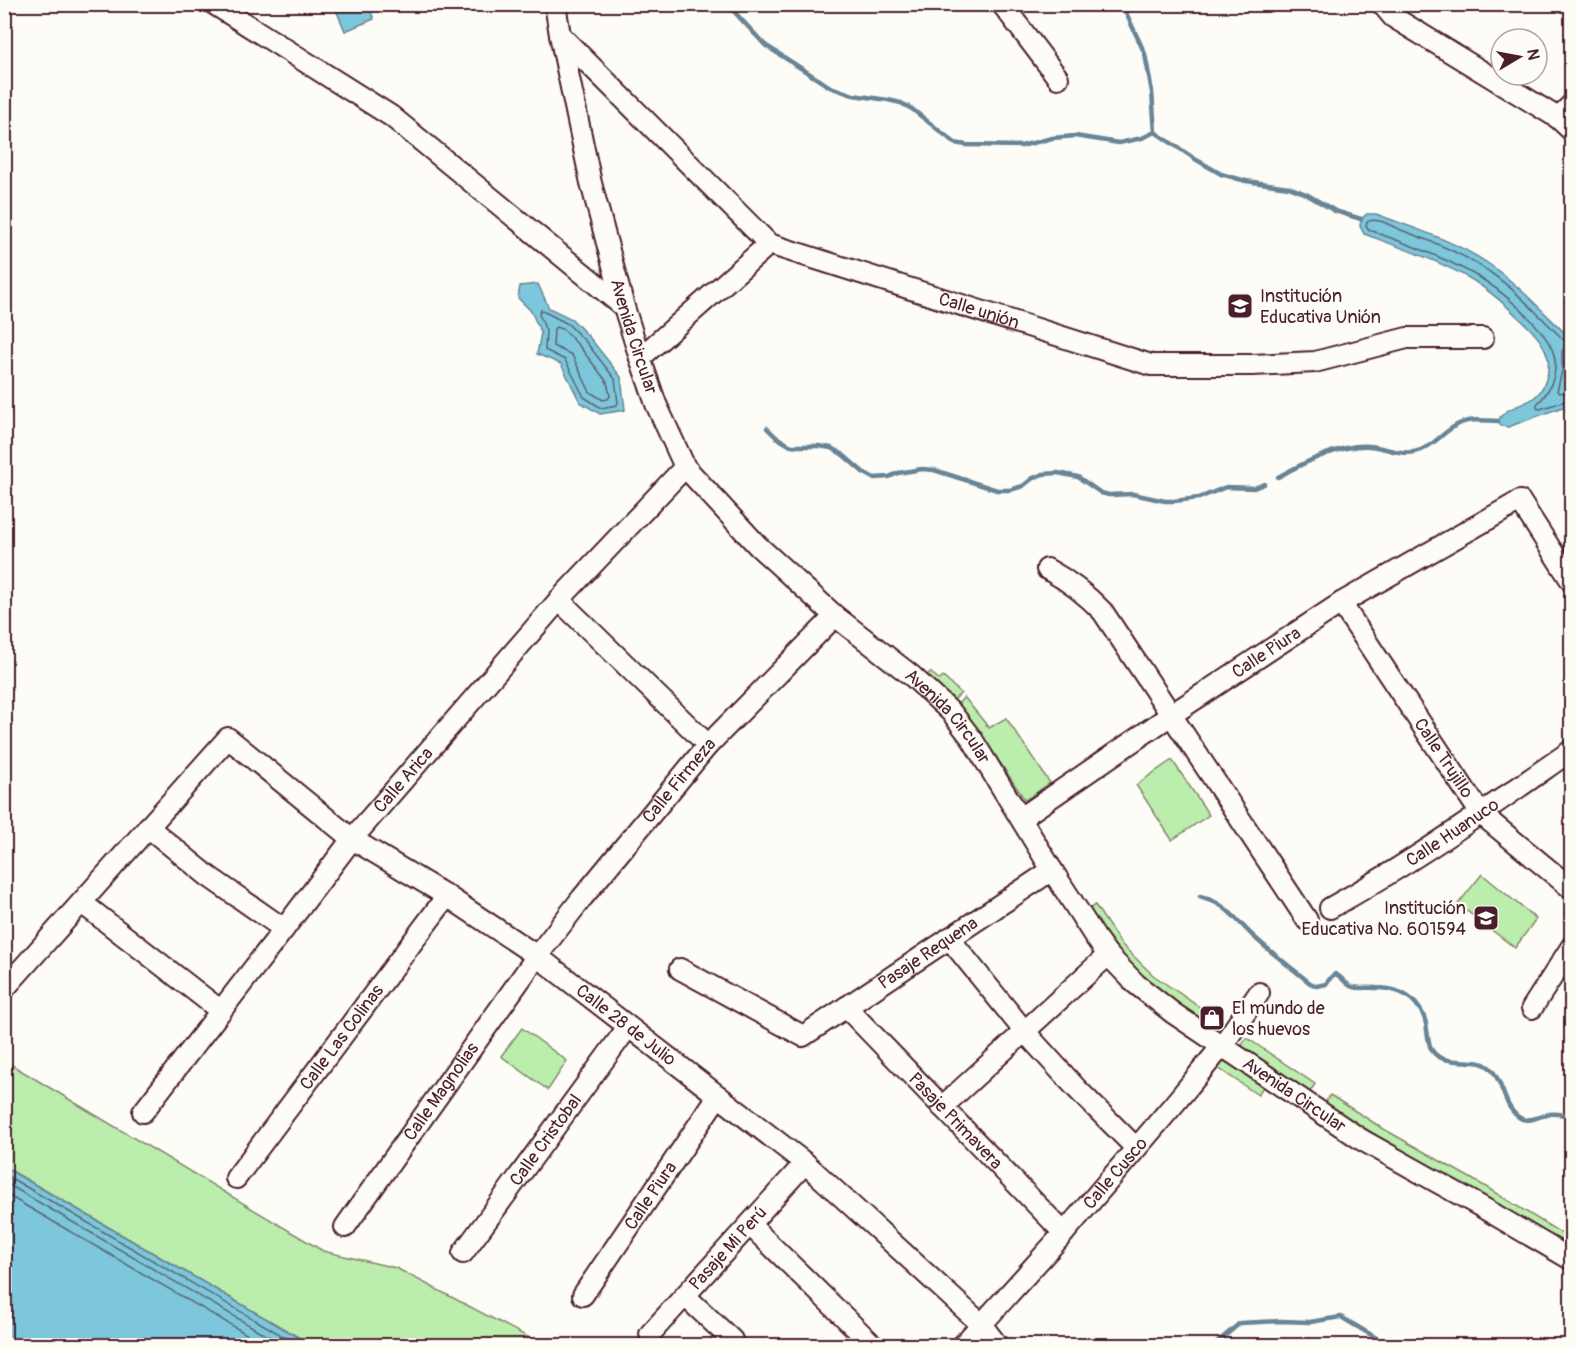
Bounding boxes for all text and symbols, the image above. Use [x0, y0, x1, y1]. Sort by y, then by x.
north arrow [1489, 27, 1549, 87]
text: N [1522, 48, 1544, 62]
street label: Avenida Circular [605, 276, 663, 398]
place label: Institución Educativa Unión [1260, 285, 1381, 329]
street label: Calle unión [936, 287, 1022, 334]
school or university icon: Institución Educativa Unión [1225, 291, 1255, 321]
street label: Calle Piura [1227, 621, 1305, 683]
street label: Avenida Circular [901, 663, 996, 768]
street label: Calle Trujillo [1409, 714, 1479, 803]
street label: Calle Firmeza [637, 732, 721, 828]
street label: Calle Arica [368, 742, 438, 818]
street label: Calle Huanuco [1401, 793, 1504, 872]
place label: Institución Educativa No. 601594 [1301, 897, 1467, 941]
school or university icon: Institución Educativa No. 601594 [1471, 903, 1501, 933]
street label: Pasaje Requena [874, 911, 982, 994]
street label: Calle 28 de Julio [571, 979, 681, 1071]
street label: Calle Las Colinas [294, 980, 388, 1094]
place label: El mundo de los huevos [1232, 997, 1325, 1041]
shop icon: El mundo de los huevos [1197, 1003, 1227, 1033]
street label: Calle Magnolias [398, 1038, 484, 1145]
street label: Avenida Circular [1238, 1052, 1351, 1138]
street label: Pasaje Primavera [904, 1067, 1008, 1174]
street label: Calle Cristobal [504, 1089, 587, 1190]
street label: Calle Cusco [1078, 1132, 1153, 1214]
street label: Calle Piura [619, 1157, 682, 1234]
street label: Pasaje Mi Perú [684, 1201, 772, 1295]

